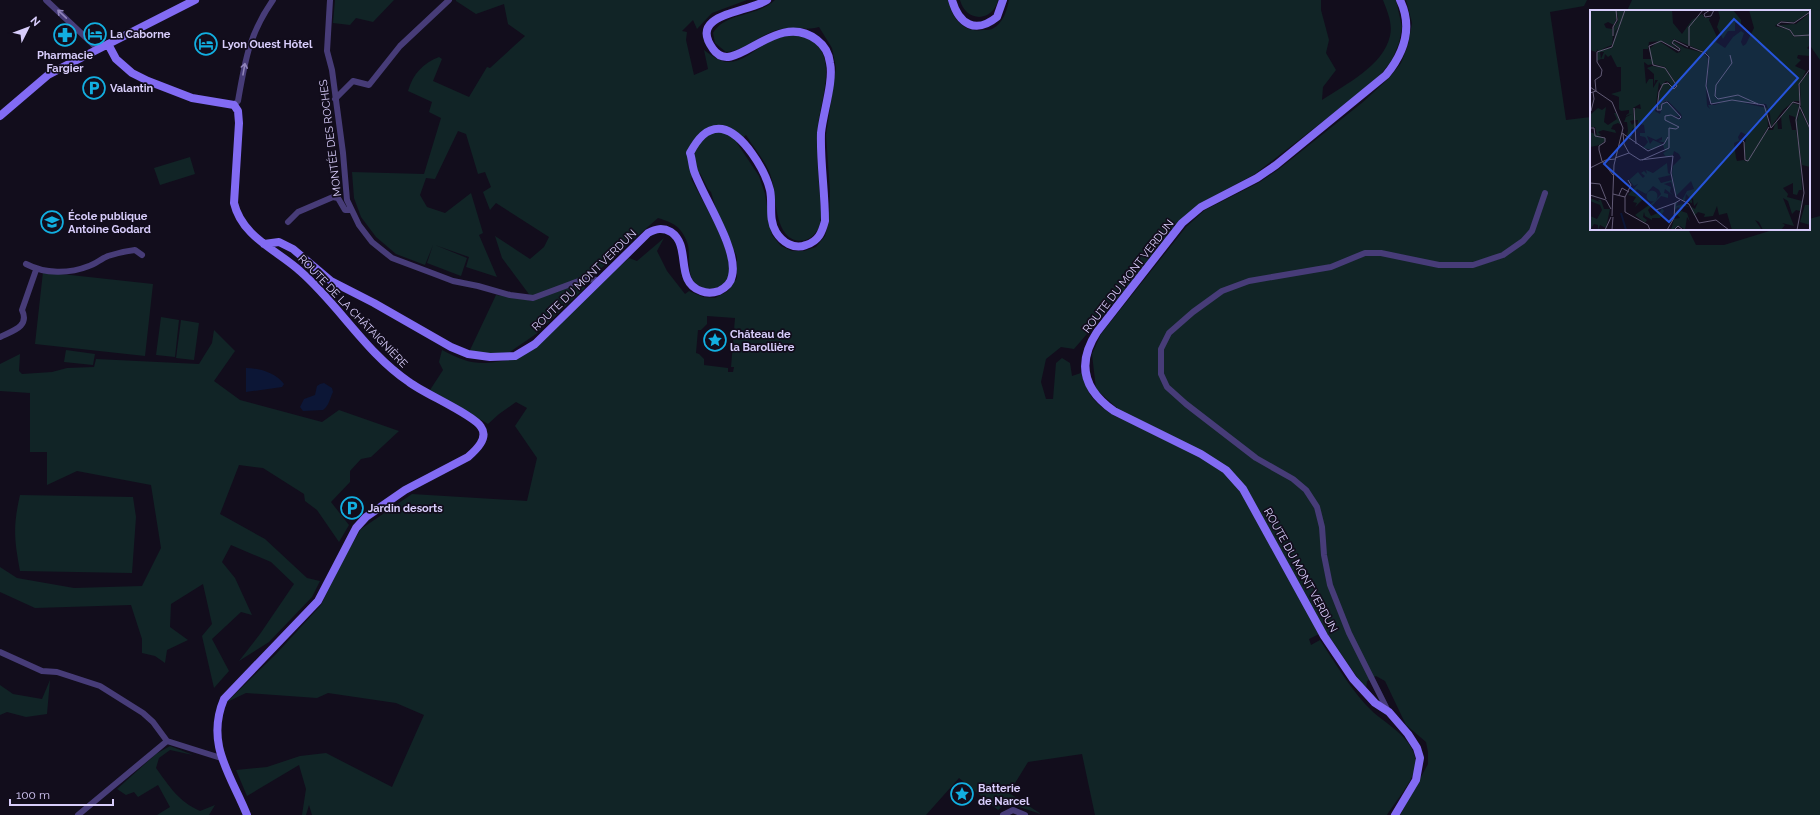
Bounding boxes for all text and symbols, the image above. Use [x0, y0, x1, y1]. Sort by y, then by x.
north arrow [8, 8, 48, 48]
one-way arrow [57, 10, 68, 19]
inset map [1590, 10, 1810, 230]
text: N [27, 14, 43, 29]
hotel icon: La Caborne [82, 21, 108, 47]
pharmacy icon: Pharmacie Fargier [52, 22, 78, 48]
place label: La Caborne [110, 28, 171, 41]
hotel icon: Lyon Ouest Hôtel [193, 31, 219, 57]
place label: Lyon Ouest Hôtel [222, 38, 313, 51]
place label: Pharmacie Fargier [37, 49, 94, 75]
one-way arrow [240, 63, 248, 76]
parking icon: Valantin [81, 75, 107, 101]
street label: MONTÉE DES ROCHES [316, 78, 344, 197]
place label: Valantin [110, 82, 154, 95]
school or university icon: École publique Antoine Godard [39, 209, 65, 235]
place label: École publique Antoine Godard [68, 209, 151, 236]
street label: ROUTE DU MONT VERDUN [1080, 217, 1177, 336]
street label: ROUTE DU MONT VERDUN [529, 227, 639, 334]
street label: ROUTE DE LA CHÂTAIGNIÈRE [295, 252, 411, 371]
place icon: Château de la Barollière [702, 327, 728, 353]
place label: Château de la Barollière [730, 328, 795, 354]
parking icon: Jardin desorts [339, 495, 365, 521]
place label: Jardin desorts [368, 502, 443, 515]
street label: ROUTE DU MONT VERDUN [1261, 506, 1340, 635]
scale bar [10, 781, 113, 807]
place icon: Batterie de Narcel [949, 781, 975, 807]
place label: Batterie de Narcel [978, 782, 1030, 808]
text: 100 m [16, 788, 50, 802]

